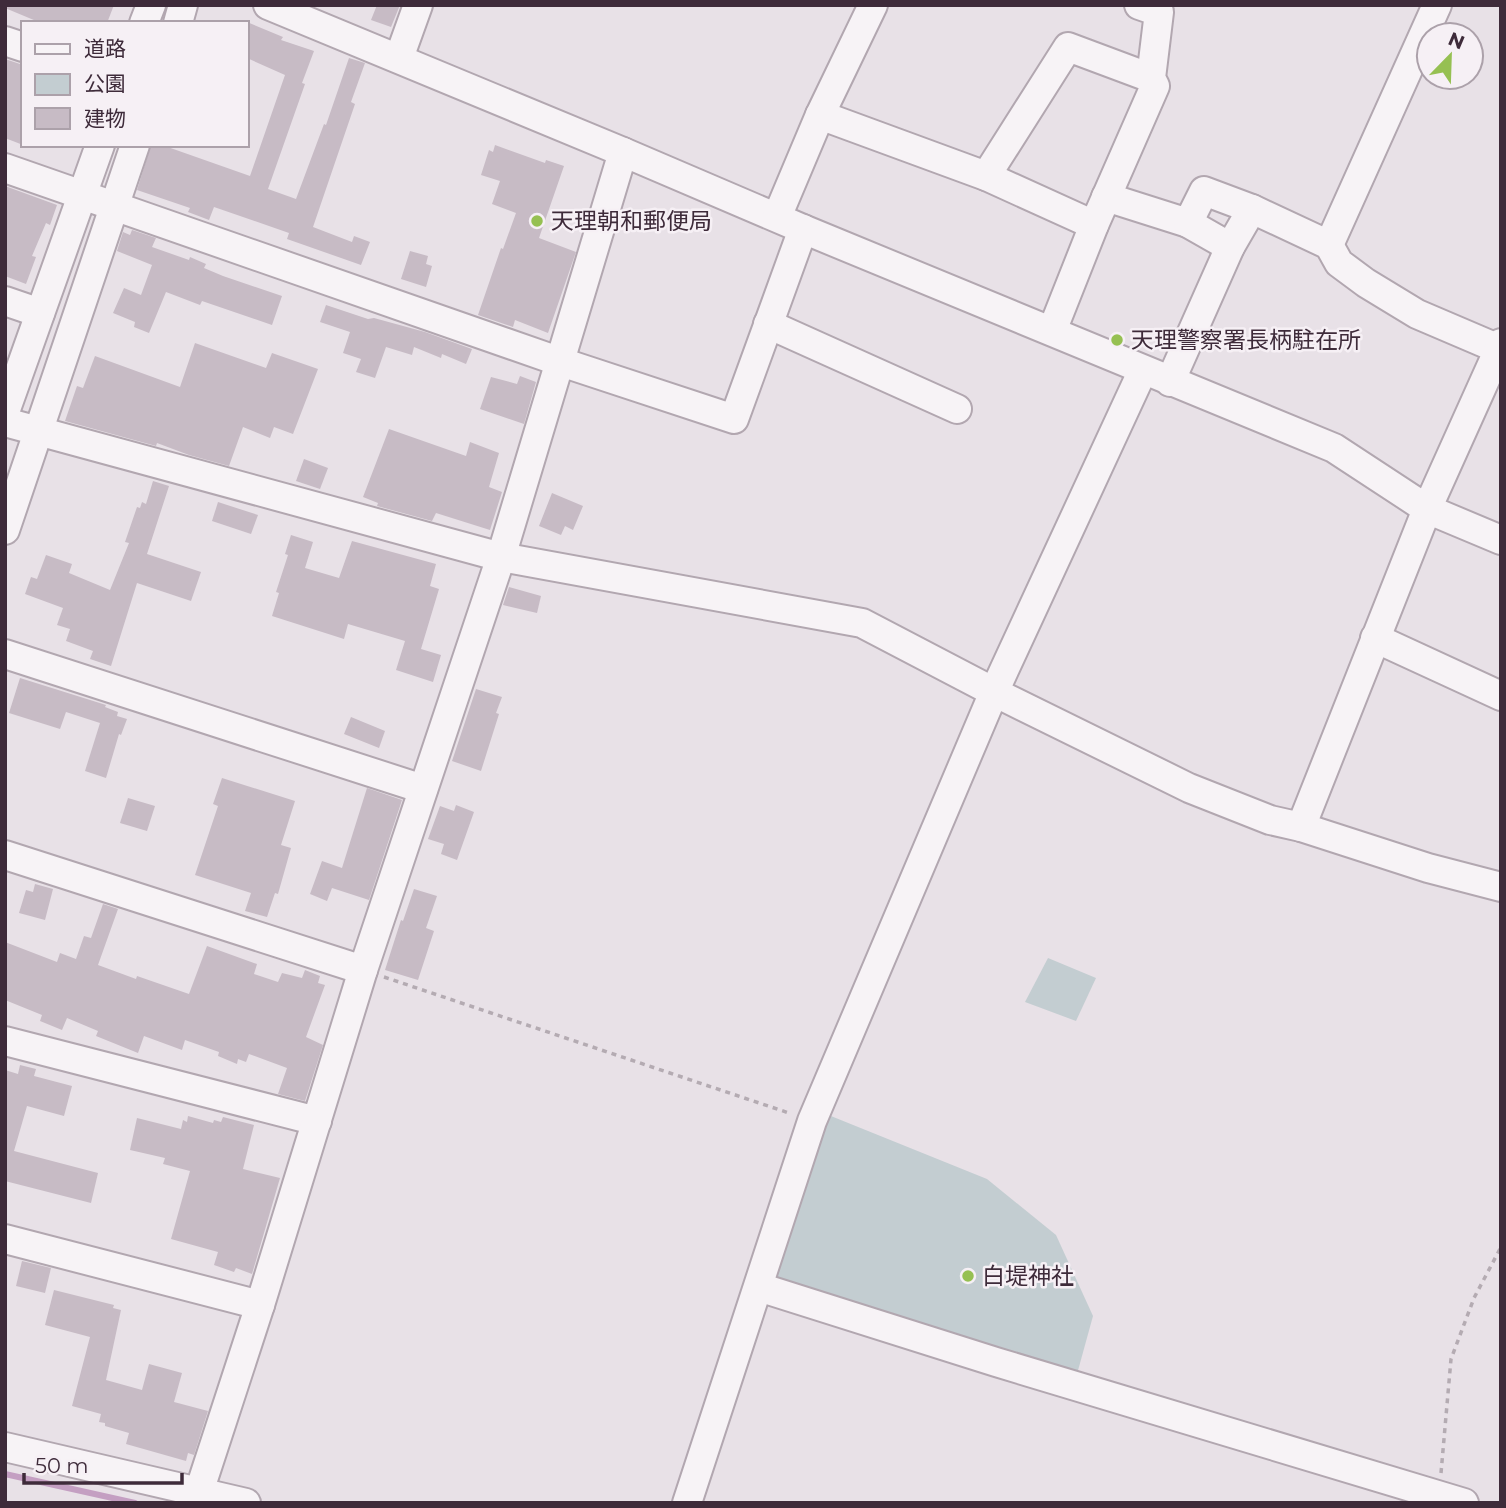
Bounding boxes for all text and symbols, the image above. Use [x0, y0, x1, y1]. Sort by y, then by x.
legend [21, 21, 248, 147]
north arrow [1415, 21, 1485, 91]
text: N [1445, 27, 1468, 54]
text: 道路 [84, 36, 126, 61]
text: 公園 [84, 71, 126, 96]
text: 建物 [84, 106, 126, 131]
place label: 天理朝和郵便局 [551, 207, 712, 235]
marker: 天理朝和郵便局 [529, 213, 545, 229]
place label: 天理警察署長柄駐在所 [1131, 326, 1361, 354]
marker: 天理警察署長柄駐在所 [1109, 332, 1125, 348]
place label: 白堤神社 [982, 1262, 1074, 1290]
marker: 白堤神社 [960, 1268, 976, 1284]
scale bar [24, 1442, 182, 1486]
text: 50 m [35, 1453, 89, 1478]

